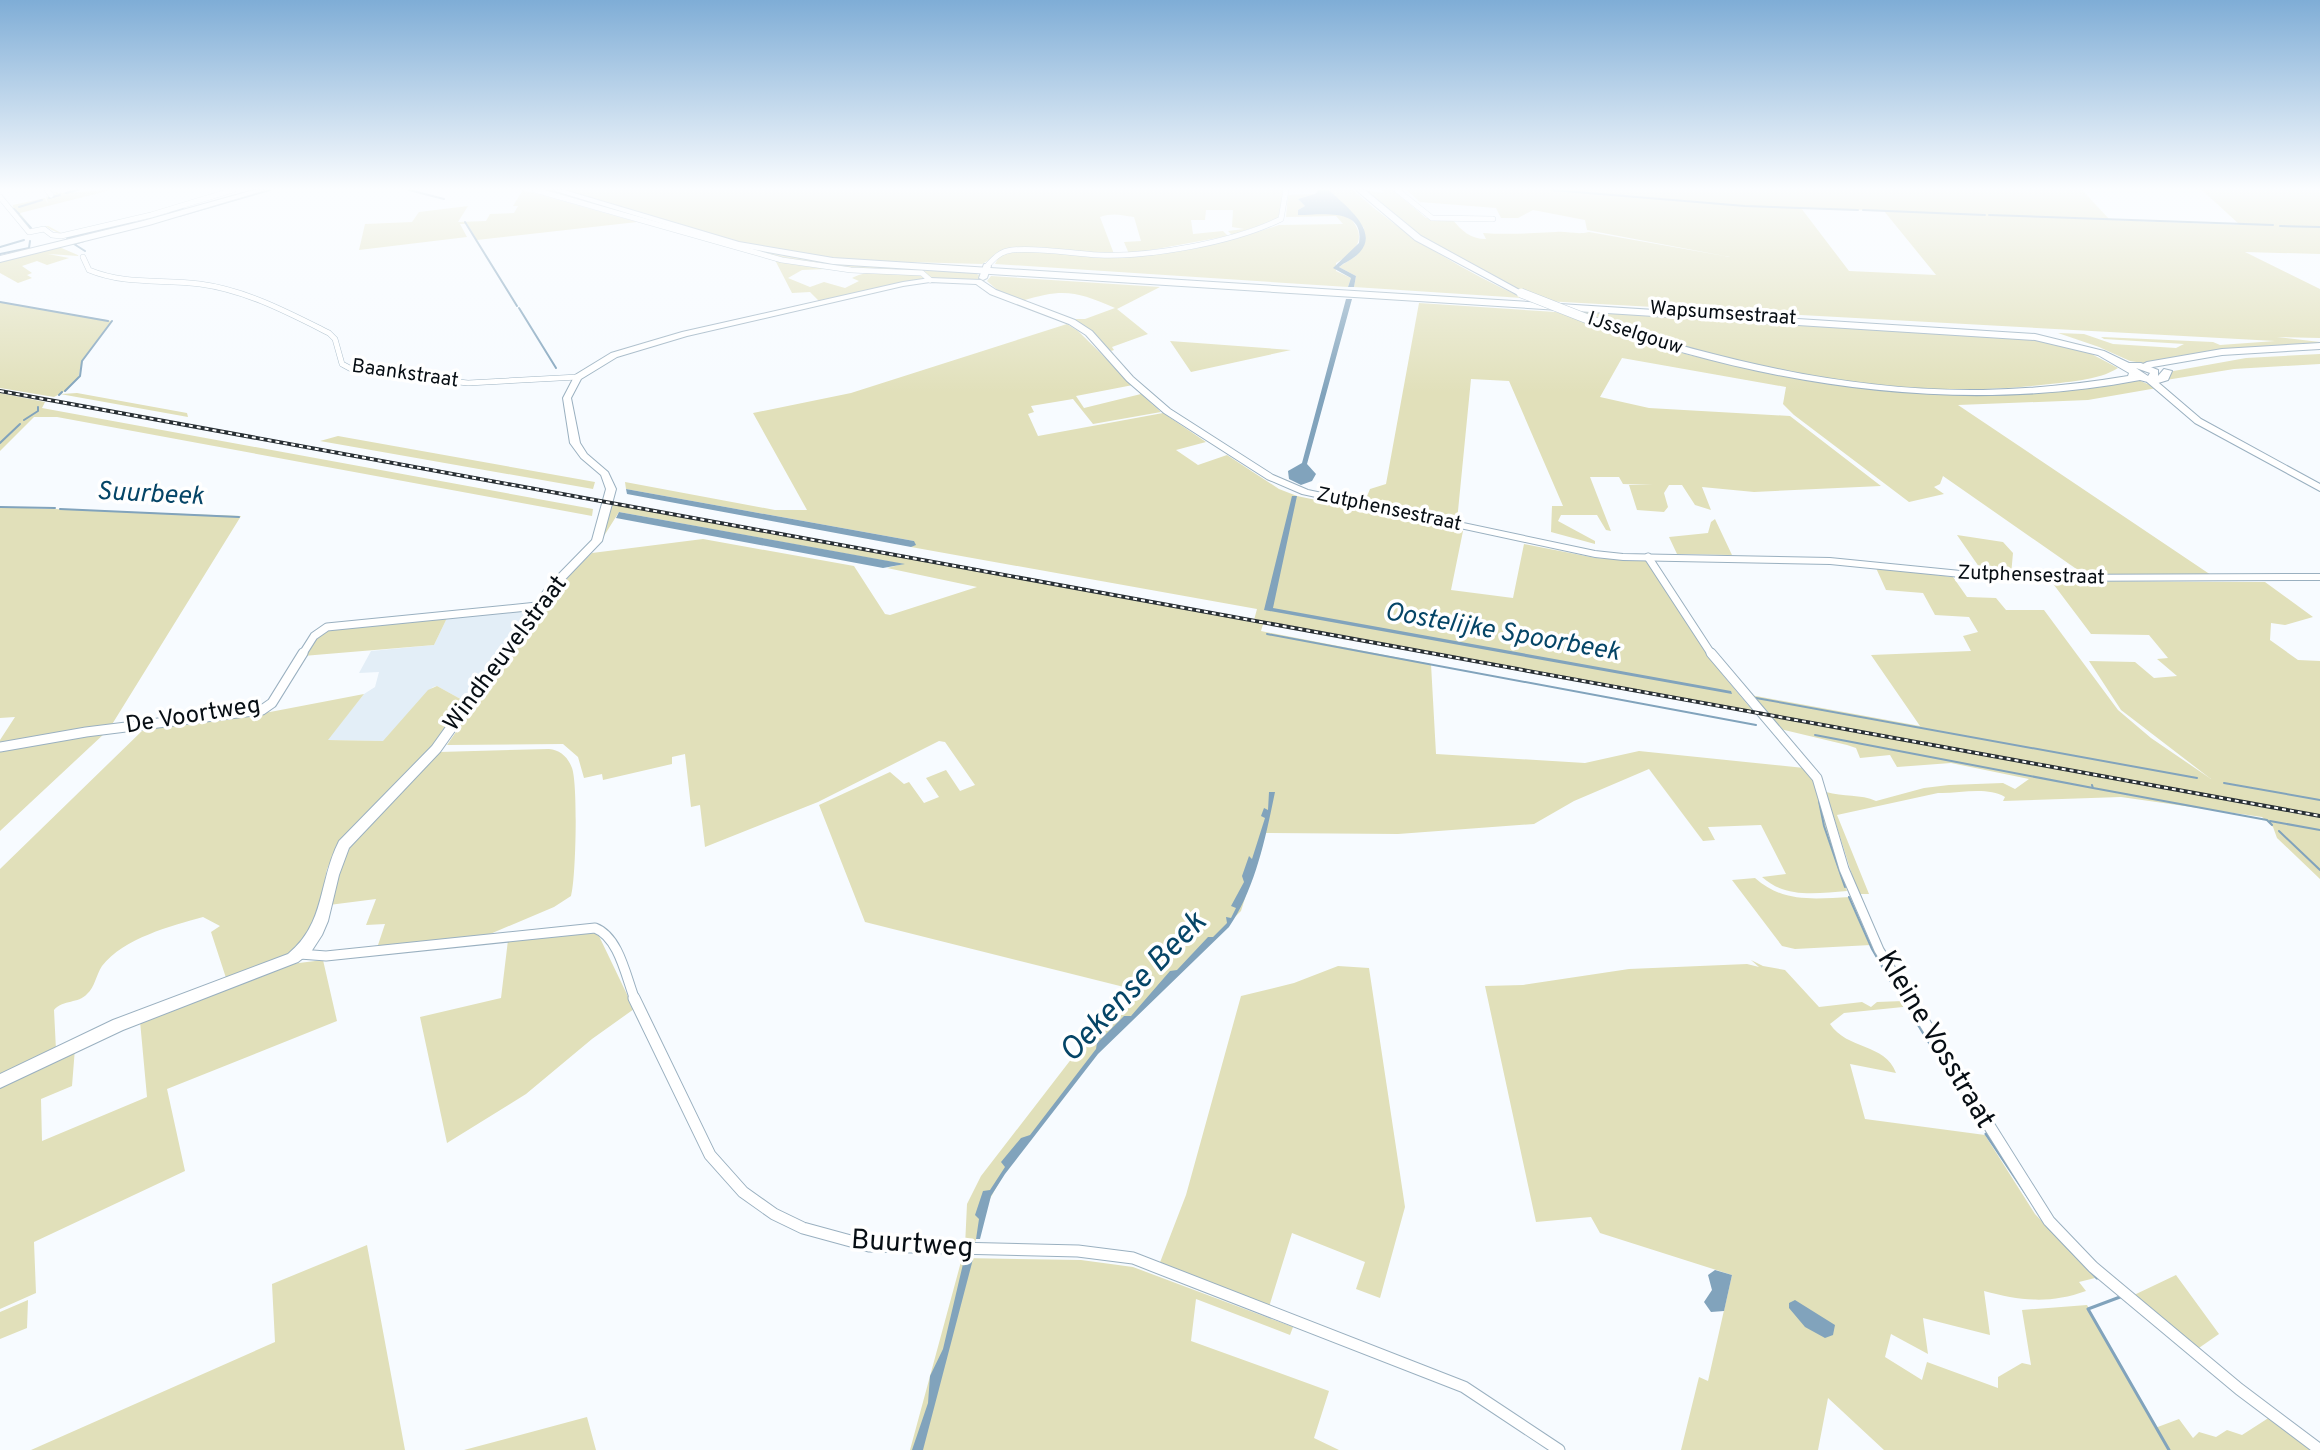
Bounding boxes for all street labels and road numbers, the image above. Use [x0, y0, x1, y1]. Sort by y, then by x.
street label: Wapsumsestraat [1649, 296, 1797, 332]
street label: IJsselgouw [1584, 306, 1686, 362]
street label: Baankstraat [350, 354, 460, 394]
street label: Zutphensestraat [1314, 482, 1464, 538]
street label: Zutphensestraat [1957, 560, 2105, 592]
street label: Windheuvelstraat [438, 570, 574, 738]
street label: De Voortweg [123, 691, 263, 741]
street label: Kleine Vosstraat [1868, 945, 2002, 1135]
street label: Buurtweg [850, 1223, 974, 1267]

